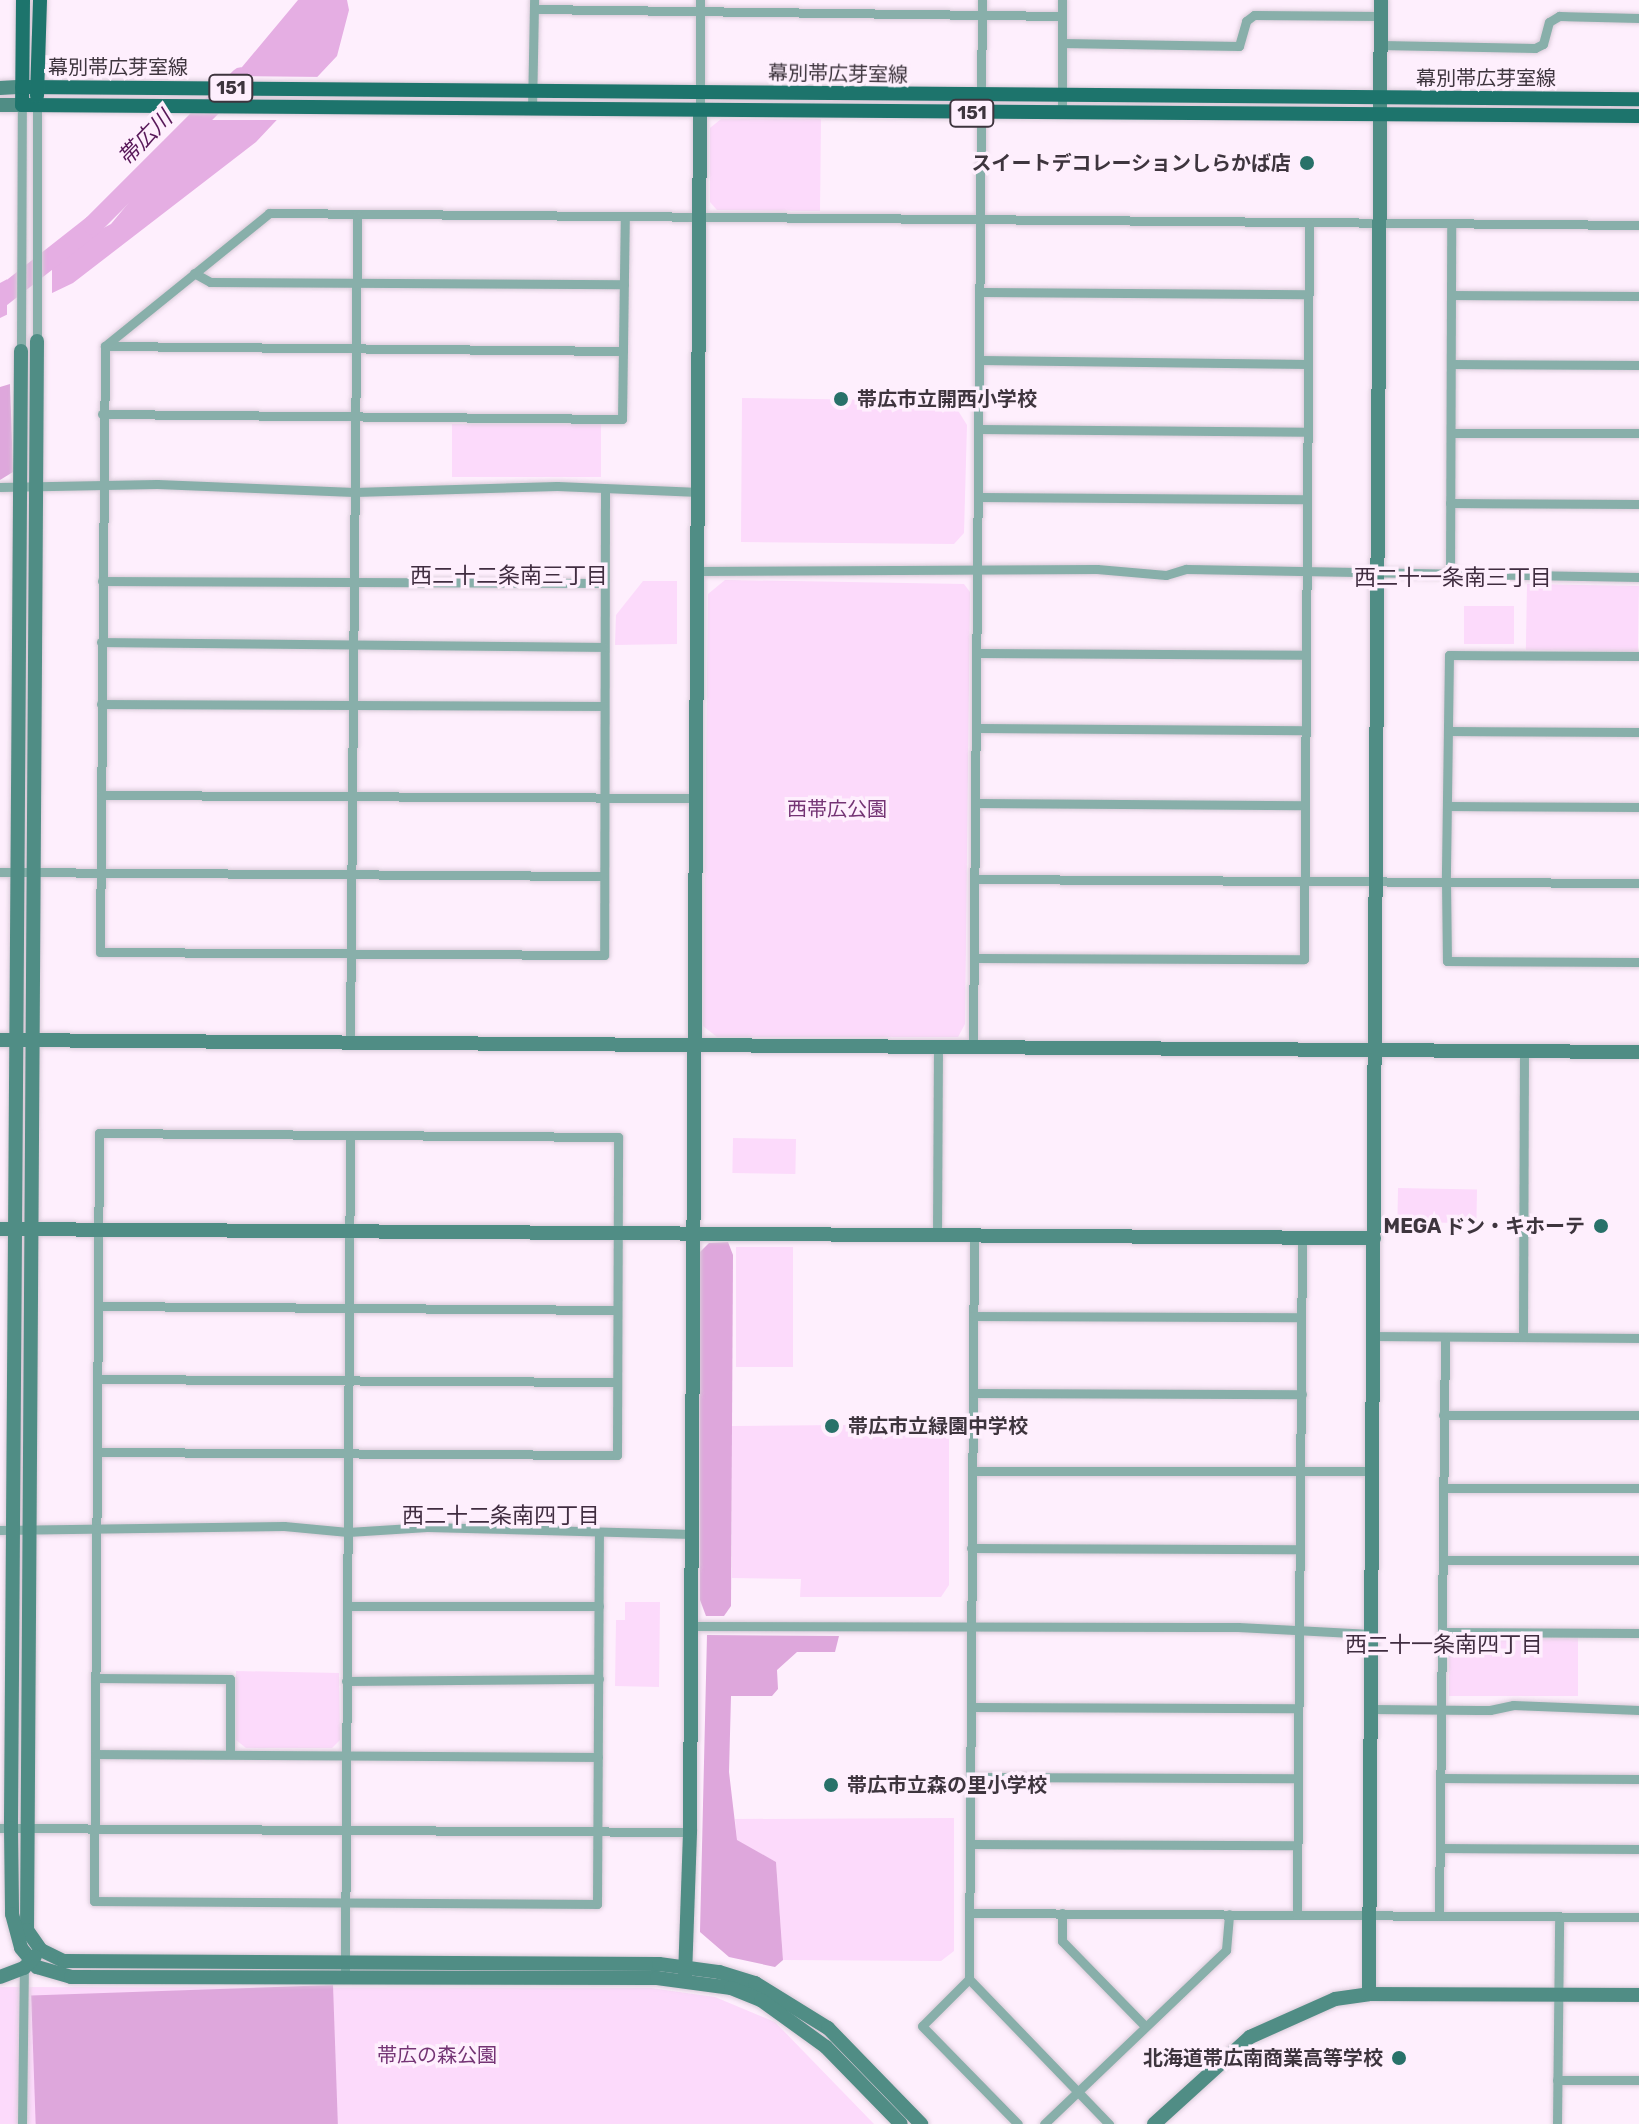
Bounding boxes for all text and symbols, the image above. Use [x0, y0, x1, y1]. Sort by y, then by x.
street label: 幕別帯広芽室線 [48, 55, 188, 79]
street label: 幕別帯広芽室線 [768, 61, 908, 87]
street label: 幕別帯広芽室線 [1416, 66, 1556, 90]
road number: 151 [207, 74, 255, 102]
road number: 151 [948, 99, 996, 127]
water label: 帯広川 [113, 105, 177, 171]
place label: スイートデコレーションしらかば店 [971, 151, 1291, 175]
marker: スイートデコレーションしらかば店 [1298, 154, 1316, 172]
place label: 帯広市立開西小学校 [857, 387, 1037, 411]
marker: 帯広市立開西小学校 [832, 390, 850, 408]
district label: 西二十二条南三丁目 [410, 563, 608, 589]
district label: 西二十一条南三丁目 [1354, 565, 1552, 591]
park label: 西帯広公園 [787, 797, 887, 821]
place label: MEGA ドン・キホーテ [1383, 1214, 1585, 1238]
marker: MEGA ドン・キホーテ [1592, 1217, 1610, 1235]
place label: 帯広市立緑園中学校 [848, 1414, 1028, 1438]
marker: 帯広市立緑園中学校 [823, 1417, 841, 1435]
district label: 西二十二条南四丁目 [402, 1503, 600, 1529]
district label: 西二十一条南四丁目 [1345, 1632, 1543, 1658]
place label: 帯広市立森の里小学校 [847, 1773, 1047, 1797]
marker: 帯広市立森の里小学校 [822, 1776, 840, 1794]
park label: 帯広の森公園 [377, 2043, 497, 2067]
place label: 北海道帯広南商業高等学校 [1143, 2046, 1383, 2070]
marker: 北海道帯広南商業高等学校 [1390, 2049, 1408, 2067]

